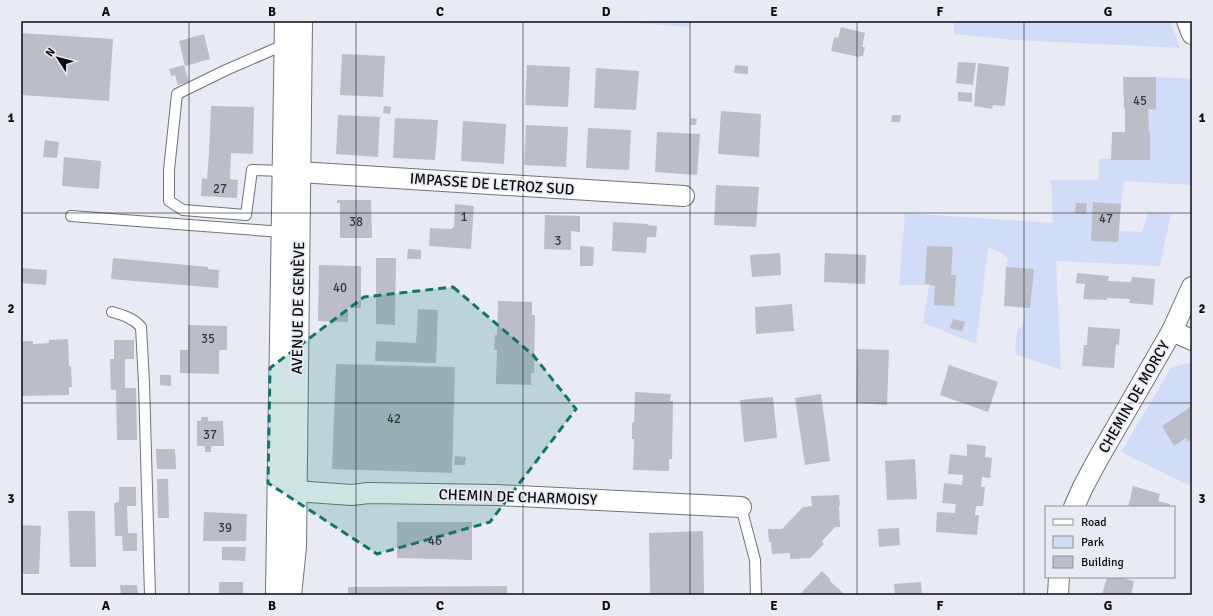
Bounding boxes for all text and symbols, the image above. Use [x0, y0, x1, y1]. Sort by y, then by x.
text: A [102, 4, 111, 20]
text: B [268, 4, 276, 20]
text: C [436, 4, 444, 20]
text: D [602, 4, 611, 20]
text: E [770, 4, 778, 20]
text: F [937, 4, 944, 20]
text: G [1104, 4, 1112, 20]
north arrow [38, 38, 78, 78]
text: N [43, 45, 58, 59]
house number: 45 [1133, 93, 1147, 109]
text: 1 [7, 110, 15, 126]
text: 1 [1198, 110, 1206, 126]
street label: IMPASSE DE LETROZ SUD [409, 169, 575, 199]
house number: 27 [213, 181, 227, 197]
house number: 1 [460, 209, 468, 225]
house number: 47 [1099, 211, 1113, 227]
house number: 38 [349, 214, 363, 230]
house number: 3 [554, 233, 562, 249]
street label: AVENUE DE GENÈVE [287, 241, 308, 375]
house number: 40 [333, 280, 347, 296]
text: 2 [7, 301, 15, 317]
text: 2 [1198, 301, 1206, 317]
house number: 35 [201, 331, 215, 347]
street label: CHEMIN DE MORCY [1095, 337, 1174, 456]
house number: 42 [387, 411, 401, 427]
house number: 37 [203, 427, 217, 443]
street label: CHEMIN DE CHARMOISY [438, 485, 598, 509]
text: 3 [7, 491, 15, 507]
text: 3 [1198, 491, 1206, 507]
legend [1045, 506, 1175, 578]
text: Road [1081, 515, 1107, 530]
house number: 39 [218, 520, 232, 536]
house number: 46 [428, 533, 442, 549]
text: Park [1081, 535, 1104, 550]
text: Building [1081, 555, 1124, 570]
text: A [102, 598, 111, 614]
text: B [268, 598, 276, 614]
text: C [436, 598, 444, 614]
text: D [602, 598, 611, 614]
text: E [770, 598, 778, 614]
text: F [937, 598, 944, 614]
text: G [1104, 598, 1112, 614]

